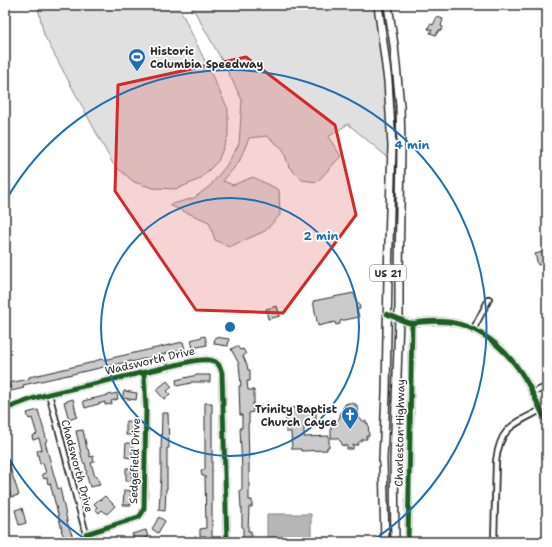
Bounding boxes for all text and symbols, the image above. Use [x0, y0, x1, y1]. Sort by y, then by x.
place label: Historic Columbia Speedway [150, 44, 263, 72]
sports icon: Historic Columbia Speedway [127, 47, 147, 72]
text: 4 min [395, 137, 430, 153]
text: 2 min [304, 228, 339, 244]
road number: US 21 [370, 265, 406, 281]
centre of rings [223, 320, 237, 334]
street label: Wadsworth Drive [103, 343, 197, 379]
street label: Charleston Highway [392, 379, 408, 487]
place label: Trinity Baptist Church Cayce [255, 402, 338, 430]
church icon: Trinity Baptist Church Cayce [340, 405, 360, 430]
street label: Chadsworth Drive [57, 418, 97, 514]
street label: Sedgefield Drive [126, 418, 144, 504]

